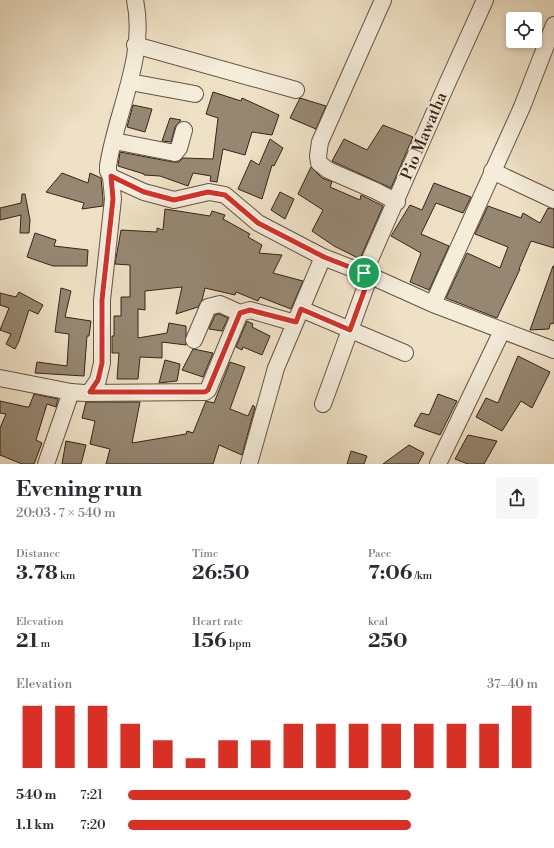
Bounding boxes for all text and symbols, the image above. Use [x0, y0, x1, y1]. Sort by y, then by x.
map controls [506, 12, 542, 48]
button: locate [506, 12, 542, 48]
street label: Pio Mawatha [397, 88, 452, 183]
pin [347, 256, 381, 290]
icon: arrive [353, 262, 375, 284]
text: Evening run [16, 476, 142, 503]
button: share [496, 477, 538, 519]
text: 20:03 · 7 × 540 m [16, 505, 116, 521]
text: Distance [16, 547, 60, 561]
text: Time [192, 547, 219, 561]
text: Pace [368, 547, 392, 561]
text: 3.78 [16, 561, 58, 586]
text: 26:50 [192, 561, 250, 586]
text: 7:06 [368, 561, 412, 586]
text: km [58, 569, 75, 583]
text: /km [412, 569, 432, 583]
text: Elevation [16, 615, 64, 629]
text: Heart rate [192, 615, 243, 629]
text: kcal [368, 615, 388, 629]
text: 21 [16, 629, 38, 654]
text: 156 [192, 629, 227, 654]
text: 250 [368, 629, 407, 654]
text: m [38, 637, 50, 651]
text: bpm [227, 637, 251, 651]
text: Elevation [16, 676, 72, 692]
text: 37–40 m [487, 676, 538, 692]
text: 540 m [16, 787, 56, 803]
text: 7:21 [80, 787, 103, 803]
text: 1.1 km [16, 817, 54, 833]
text: 7:20 [80, 817, 106, 833]

